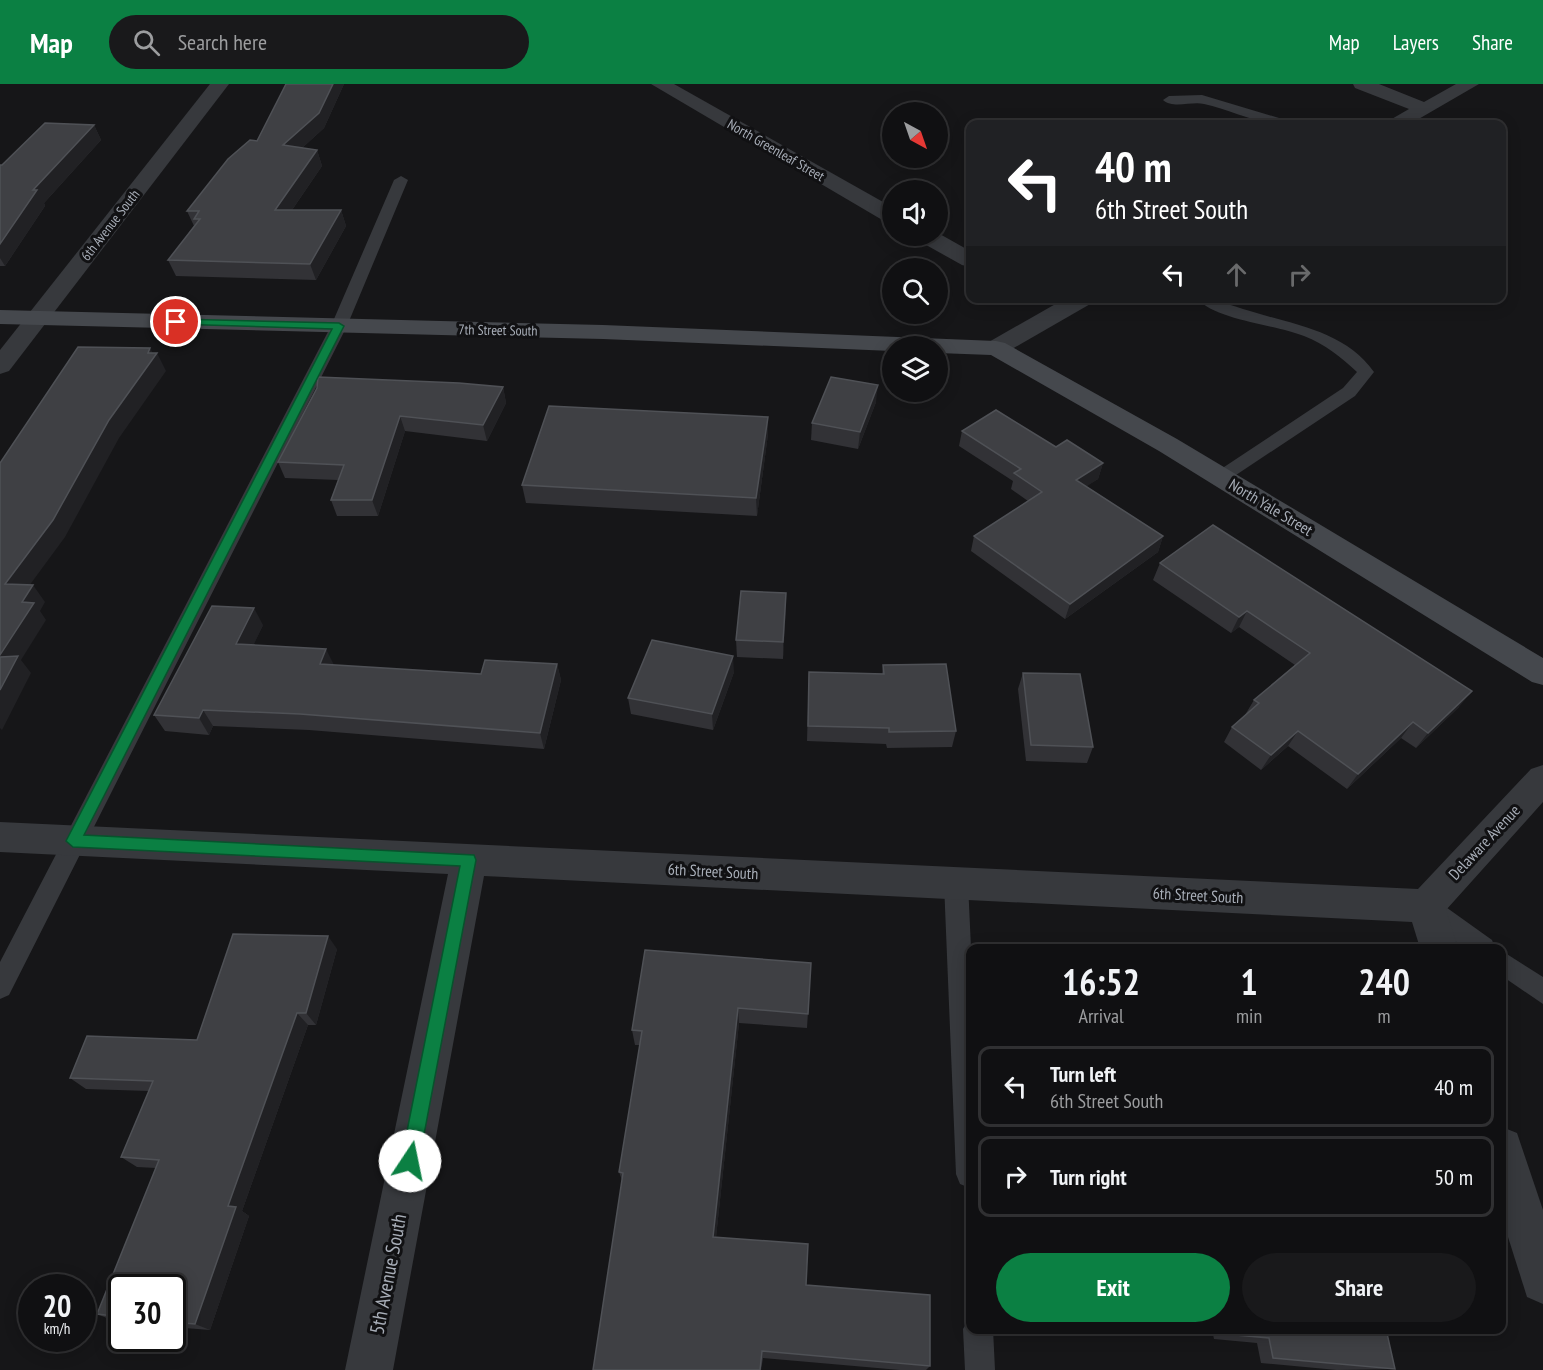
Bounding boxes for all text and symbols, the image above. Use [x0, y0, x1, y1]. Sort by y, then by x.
search box [109, 15, 529, 69]
text: Map [30, 24, 73, 61]
icon: search [130, 26, 163, 59]
text: Search here [178, 28, 267, 56]
text: Map [1329, 29, 1360, 56]
text: Layers [1393, 29, 1439, 56]
text: Share [1472, 29, 1513, 56]
north arrow [882, 102, 948, 168]
map controls [882, 102, 948, 402]
street label: North Greenleaf Street [724, 115, 828, 185]
text: 40 m [1095, 139, 1172, 194]
icon: left [996, 144, 1074, 222]
button: sound [882, 180, 948, 246]
street label: 6th Avenue South [77, 186, 143, 264]
text: 6th Street South [1095, 192, 1248, 226]
button: search [882, 258, 948, 324]
icon: left [1157, 258, 1190, 291]
icon: ahead [1220, 258, 1253, 291]
icon: right [1283, 258, 1316, 291]
pin [150, 296, 201, 347]
icon: arrive [159, 305, 192, 338]
street label: 7th Street South [458, 320, 538, 340]
button: layers [882, 336, 948, 402]
street label: North Yale Street [1225, 474, 1317, 540]
street label: Delaware Avenue [1444, 800, 1524, 884]
street label: 6th Street South [667, 859, 759, 883]
street label: 6th Street South [1152, 883, 1244, 907]
text: 16:52 [1062, 958, 1140, 1005]
text: 1 [1240, 958, 1258, 1005]
text: 240 [1358, 958, 1410, 1005]
text: Arrival [1078, 1003, 1124, 1029]
text: min [1236, 1003, 1262, 1029]
text: m [1378, 1003, 1391, 1029]
text: Turn left [1050, 1060, 1116, 1088]
icon: left [999, 1070, 1032, 1103]
text: 40 m [1434, 1073, 1473, 1101]
text: 6th Street South [1050, 1088, 1163, 1114]
position arrow [378, 1129, 442, 1193]
icon: right [999, 1160, 1032, 1193]
text: Turn right [1050, 1163, 1127, 1191]
text: 50 m [1434, 1163, 1473, 1191]
street label: 5th Avenue South [364, 1212, 412, 1336]
button: Exit [996, 1253, 1230, 1322]
button: Share [1242, 1253, 1476, 1322]
speed limit sign: 30 [108, 1274, 186, 1352]
text: 20 [43, 1286, 71, 1325]
text: km/h [44, 1319, 70, 1338]

